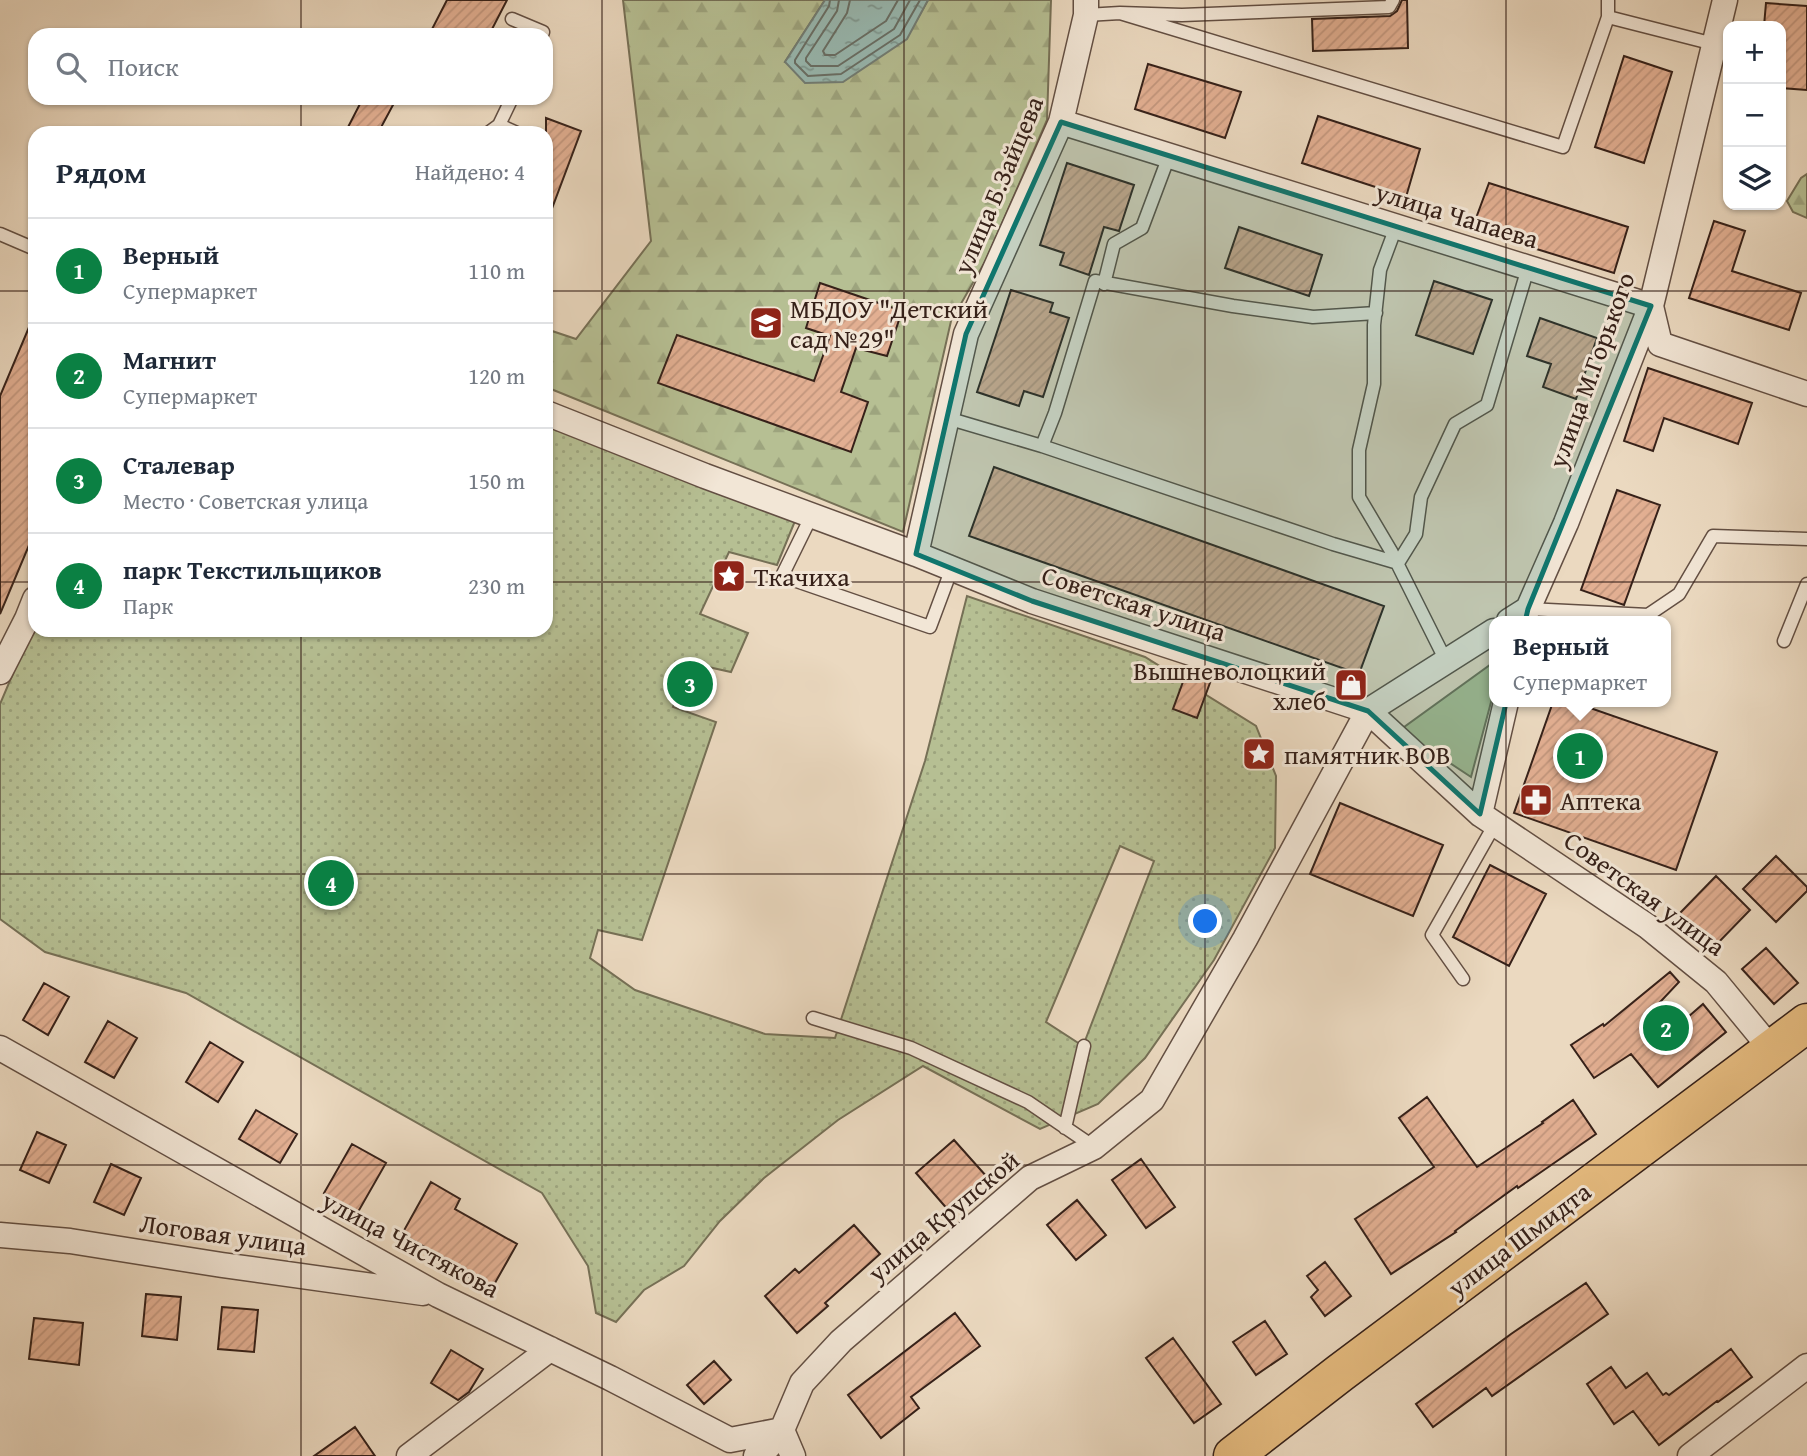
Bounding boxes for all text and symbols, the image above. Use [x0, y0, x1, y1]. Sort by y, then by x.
map controls [1723, 21, 1786, 210]
button: + [1723, 21, 1786, 84]
search box [28, 28, 553, 105]
text: Поиск [108, 47, 179, 86]
icon: search [52, 48, 90, 86]
button: − [1723, 84, 1786, 147]
street label: улица Б.Зайцева [942, 89, 1053, 281]
button: layers [1723, 147, 1786, 210]
text: Рядом [56, 150, 147, 194]
text: Найдено: 4 [415, 155, 525, 188]
street label: улица Чапаева [1370, 171, 1544, 258]
text: Верный [123, 235, 219, 274]
text: 1 [73, 254, 85, 287]
text: 110 m [468, 254, 525, 287]
street label: улица М.Горького [1537, 267, 1645, 474]
text: Супермаркет [123, 274, 257, 307]
place label: МБДОУ "Детский сад №29" [790, 289, 988, 358]
school or university icon: МБДОУ "Детский сад №29" [747, 304, 785, 342]
text: Магнит [123, 340, 216, 379]
text: 2 [73, 359, 85, 392]
text: 120 m [468, 359, 525, 392]
text: Супермаркет [123, 379, 257, 412]
text: Сталевар [123, 445, 235, 484]
text: 3 [73, 464, 85, 497]
text: 150 m [468, 464, 525, 497]
text: Место · Советская улица [123, 484, 368, 517]
text: парк Текстильщиков [123, 550, 382, 589]
street label: Советская улица [1037, 555, 1232, 651]
place icon: Ткачиха [710, 557, 748, 595]
place label: Ткачиха [754, 557, 850, 596]
text: 4 [73, 569, 85, 602]
text: 230 m [468, 569, 525, 602]
text: Парк [123, 589, 173, 622]
popup [1489, 616, 1671, 707]
text: Верный [1513, 626, 1609, 665]
place label: Вышневолоцкий хлеб [1133, 651, 1326, 720]
pin: 3 [667, 658, 713, 710]
text: Супермаркет [1513, 665, 1647, 698]
shop icon: Вышневолоцкий хлеб [1332, 666, 1370, 704]
pin: 1 [1557, 730, 1603, 782]
place icon: памятник ВОВ [1240, 735, 1278, 773]
place label: памятник ВОВ [1284, 735, 1450, 774]
pharmacy icon: Аптека [1517, 781, 1555, 819]
place label: Аптека [1560, 781, 1642, 820]
street label: Советская улица [1556, 821, 1734, 965]
pin: 4 [308, 857, 354, 909]
your location [1188, 904, 1222, 938]
pin: 2 [1643, 1002, 1689, 1054]
street label: улица Крупской [858, 1141, 1027, 1292]
street label: улица Шмидта [1438, 1172, 1599, 1307]
street label: улица Чистякова [314, 1180, 507, 1308]
street label: Логовая улица [137, 1203, 310, 1265]

